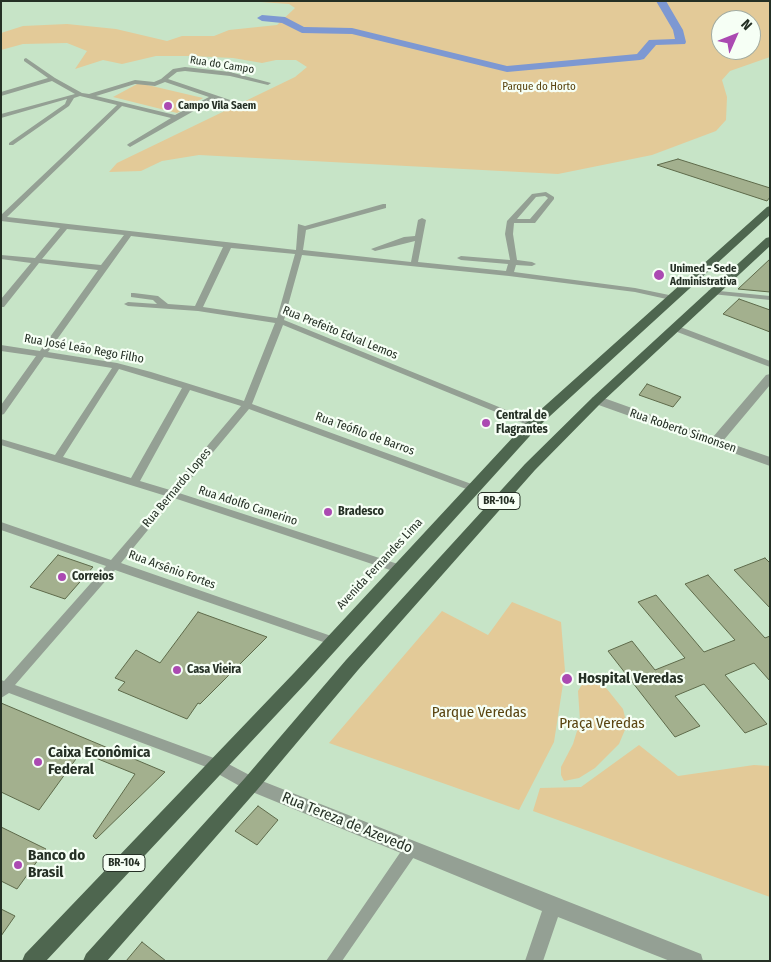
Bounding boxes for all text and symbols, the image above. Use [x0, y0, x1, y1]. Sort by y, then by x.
north arrow [711, 10, 761, 60]
text: N [737, 16, 755, 34]
street label: Rua do Campo [189, 53, 255, 77]
park label: Parque do Horto [502, 80, 576, 94]
place label: Campo Vila Saem [178, 99, 256, 113]
marker: Campo Vila Saem [162, 100, 174, 112]
place label: Unimed - Sede Administrativa [670, 262, 737, 288]
marker: Unimed - Sede Administrativa [652, 268, 666, 282]
street label: Rua Prefeito Edval Lemos [280, 303, 400, 363]
street label: Rua José Leão Rego Filho [23, 331, 145, 367]
street label: Rua Roberto Simonsen [628, 406, 738, 456]
street label: Rua Teófilo de Barros [314, 409, 416, 459]
place label: Central de Flagrantes [496, 409, 548, 437]
marker: Central de Flagrantes [480, 417, 492, 429]
street label: Rua Bernardo Lopes [140, 446, 214, 530]
street label: Rua Adolfo Camerino [197, 483, 299, 529]
road number: BR-104 [478, 492, 520, 510]
place label: Bradesco [338, 505, 384, 519]
marker: Bradesco [322, 506, 334, 518]
street label: Avenida Fernandes Lima [334, 515, 426, 613]
street label: Rua Arsênio Fortes [127, 548, 217, 592]
place label: Correios [72, 570, 114, 584]
marker: Correios [56, 571, 68, 583]
place label: Casa Vieira [187, 663, 241, 677]
marker: Casa Vieira [171, 664, 183, 676]
place label: Hospital Veredas [578, 670, 683, 688]
marker: Hospital Veredas [560, 672, 574, 686]
park label: Parque Veredas [432, 704, 526, 722]
park label: Praça Veredas [559, 715, 645, 733]
place label: Caixa Econômica Federal [48, 744, 151, 779]
marker: Caixa Econômica Federal [32, 756, 44, 768]
street label: Rua Tereza de Azevedo [279, 789, 415, 857]
place label: Banco do Brasil [28, 847, 85, 882]
road number: BR-104 [103, 854, 145, 871]
marker: Banco do Brasil [12, 859, 24, 871]

